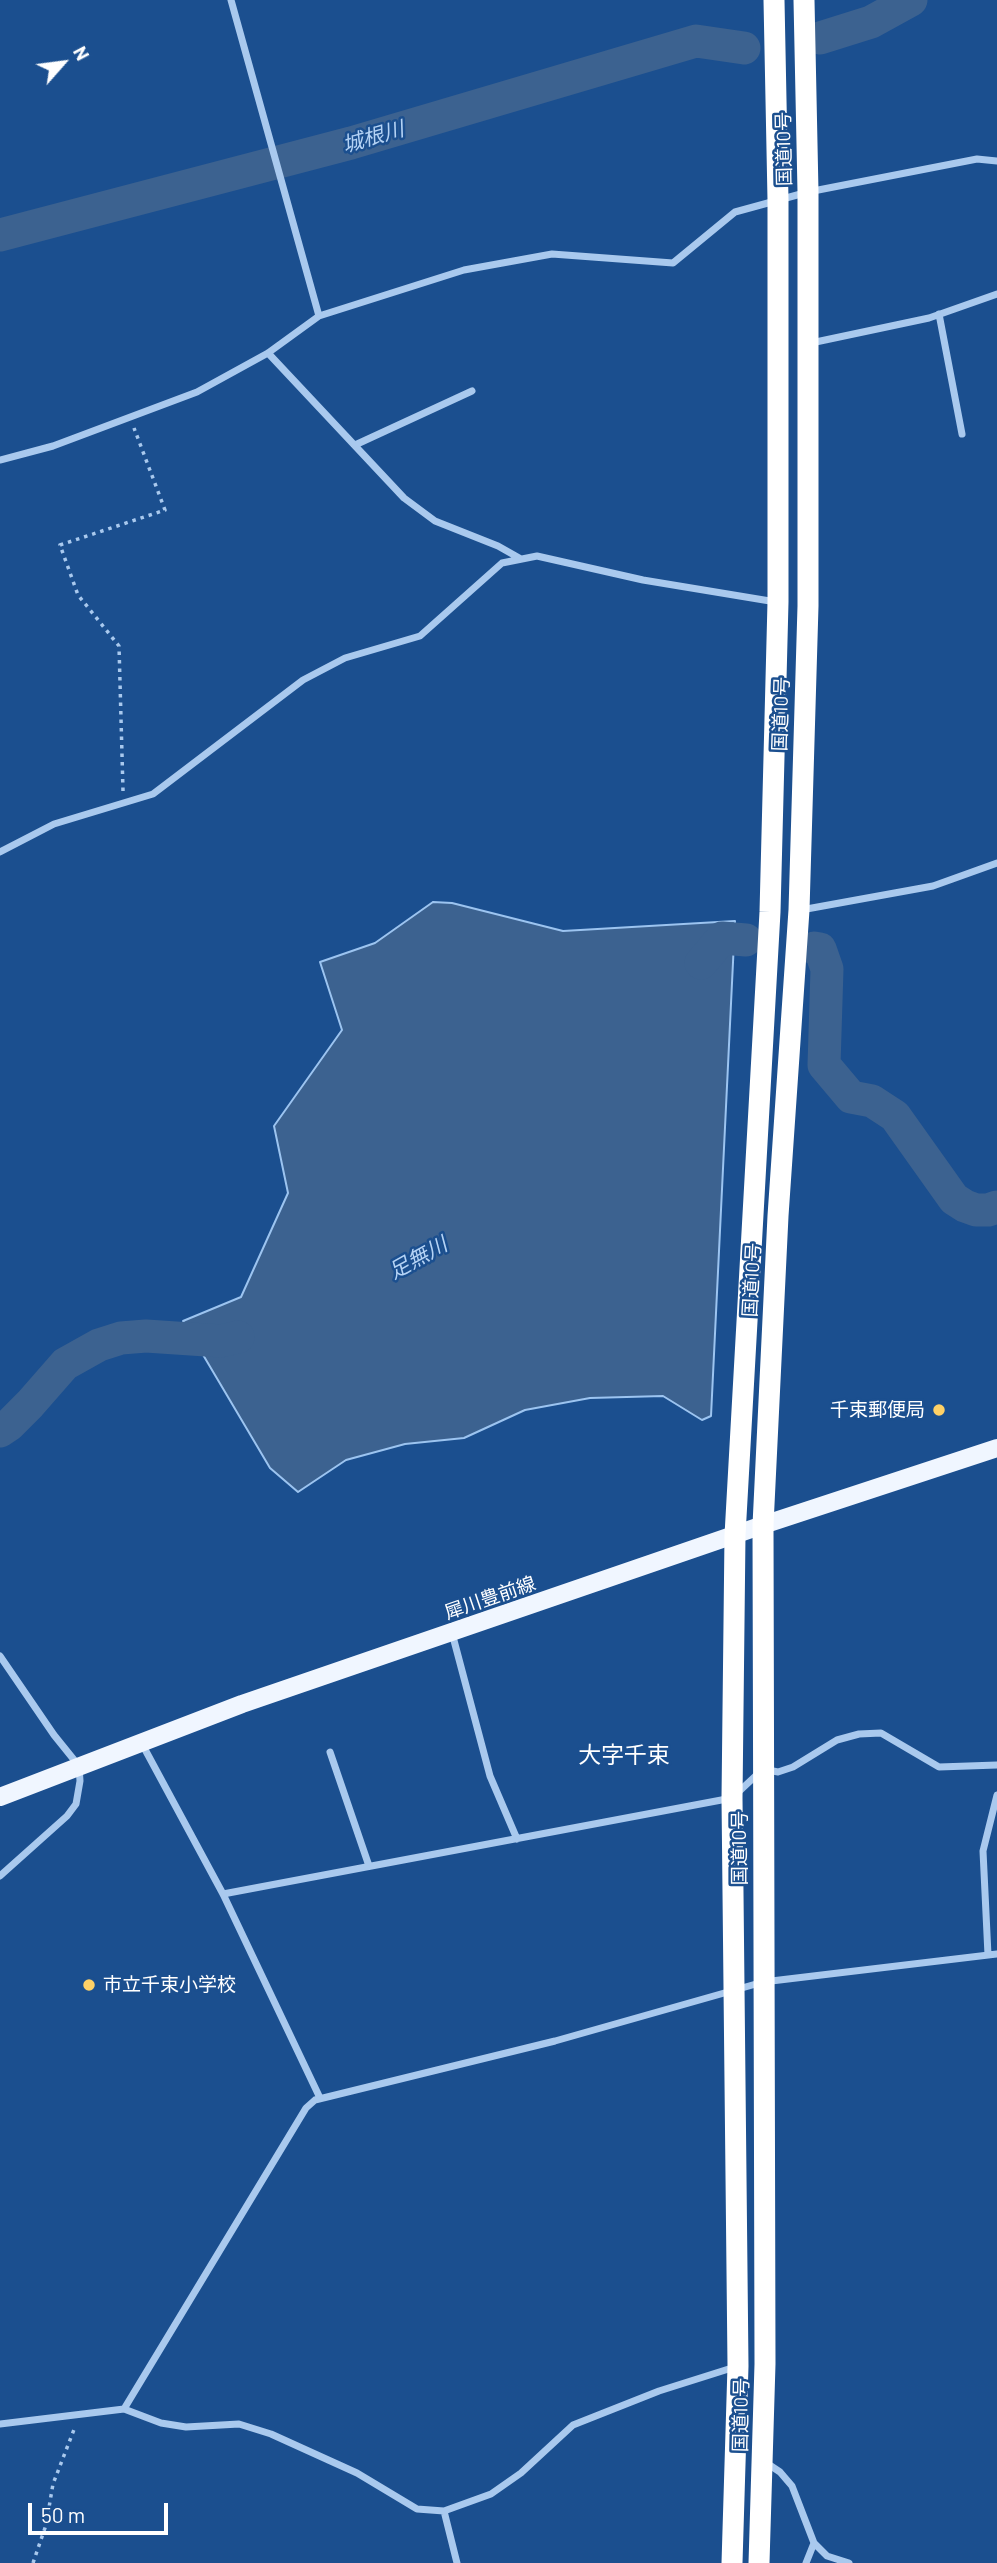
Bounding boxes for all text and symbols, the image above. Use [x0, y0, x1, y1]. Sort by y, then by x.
north arrow [28, 28, 98, 98]
text: N [69, 42, 95, 64]
street label: 国道10号 [772, 112, 796, 186]
water label: 城根川 [339, 116, 407, 158]
street label: 国道10号 [768, 676, 794, 752]
water label: 足無川 [384, 1232, 452, 1284]
street label: 国道10号 [739, 1242, 765, 1318]
place label: 千束郵便局 [830, 1399, 925, 1421]
marker: 千束郵便局 [931, 1402, 947, 1418]
street label: 犀川豊前線 [441, 1572, 539, 1624]
district label: 大字千束 [578, 1741, 670, 1769]
street label: 国道10号 [729, 1811, 751, 1885]
place label: 市立千束小学校 [103, 1974, 236, 1996]
marker: 市立千束小学校 [81, 1977, 97, 1993]
street label: 国道10号 [729, 2378, 753, 2452]
scale bar [32, 2490, 172, 2534]
text: 50 m [41, 2502, 85, 2527]

